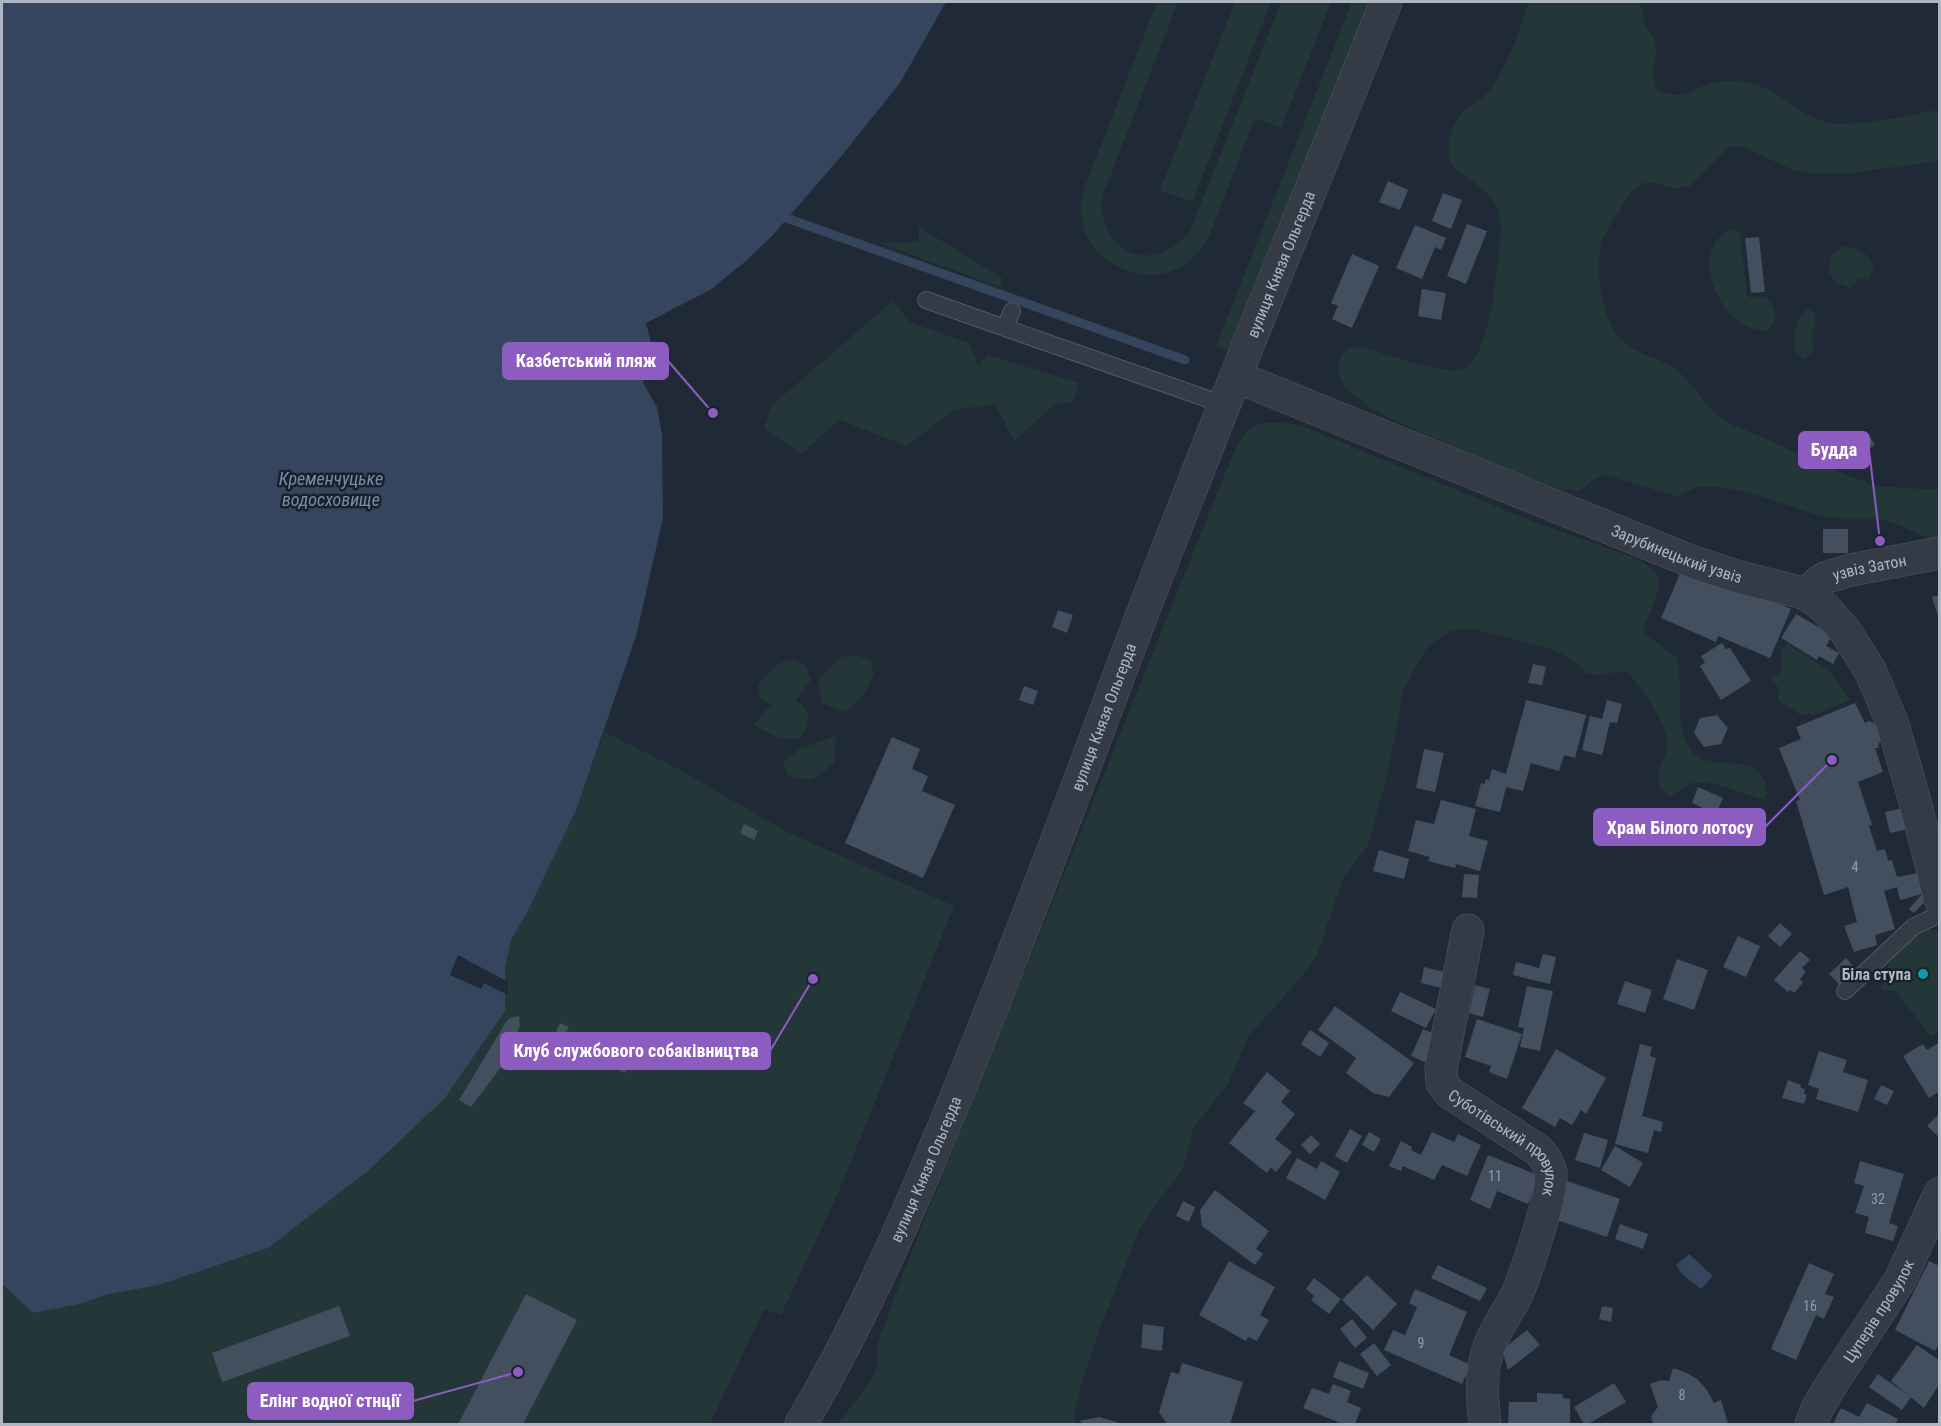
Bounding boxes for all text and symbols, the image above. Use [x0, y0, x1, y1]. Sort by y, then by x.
street label: вулиця Князя Ольгерда [1243, 188, 1319, 341]
callout: Казбетський пляж [503, 343, 668, 379]
text: Казбетський пляж [516, 350, 657, 371]
callout: Будда [1799, 432, 1869, 468]
text: Будда [1811, 439, 1857, 460]
water label: Кременчуцьке водосховище [279, 468, 383, 510]
street label: Зарубинецький узвіз [1608, 521, 1744, 587]
street label: узвіз Затон [1830, 551, 1908, 585]
street label: вулиця Князя Ольгерда [1067, 640, 1140, 794]
callout: Храм Білого лотосу [1594, 809, 1765, 845]
text: Храм Білого лотосу [1607, 817, 1753, 838]
house number: 4 [1852, 859, 1859, 875]
place label: Біла ступа [1842, 965, 1911, 984]
marker: Біла ступа [1916, 967, 1930, 981]
callout: Клуб службового собаківництва [501, 1033, 770, 1069]
text: Клуб службового собаківництва [513, 1040, 759, 1061]
street label: Суботівський провулок [1445, 1086, 1560, 1198]
street label: вулиця Князя Ольгерда [887, 1094, 965, 1245]
house number: 11 [1488, 1168, 1502, 1184]
house number: 32 [1871, 1191, 1885, 1207]
street label: Цуперів провулок [1839, 1256, 1918, 1366]
house number: 16 [1803, 1298, 1817, 1314]
house number: 9 [1418, 1335, 1424, 1351]
callout: Елінг водної стнції [248, 1383, 413, 1419]
house number: 8 [1679, 1387, 1686, 1403]
text: Елінг водної стнції [260, 1390, 402, 1411]

